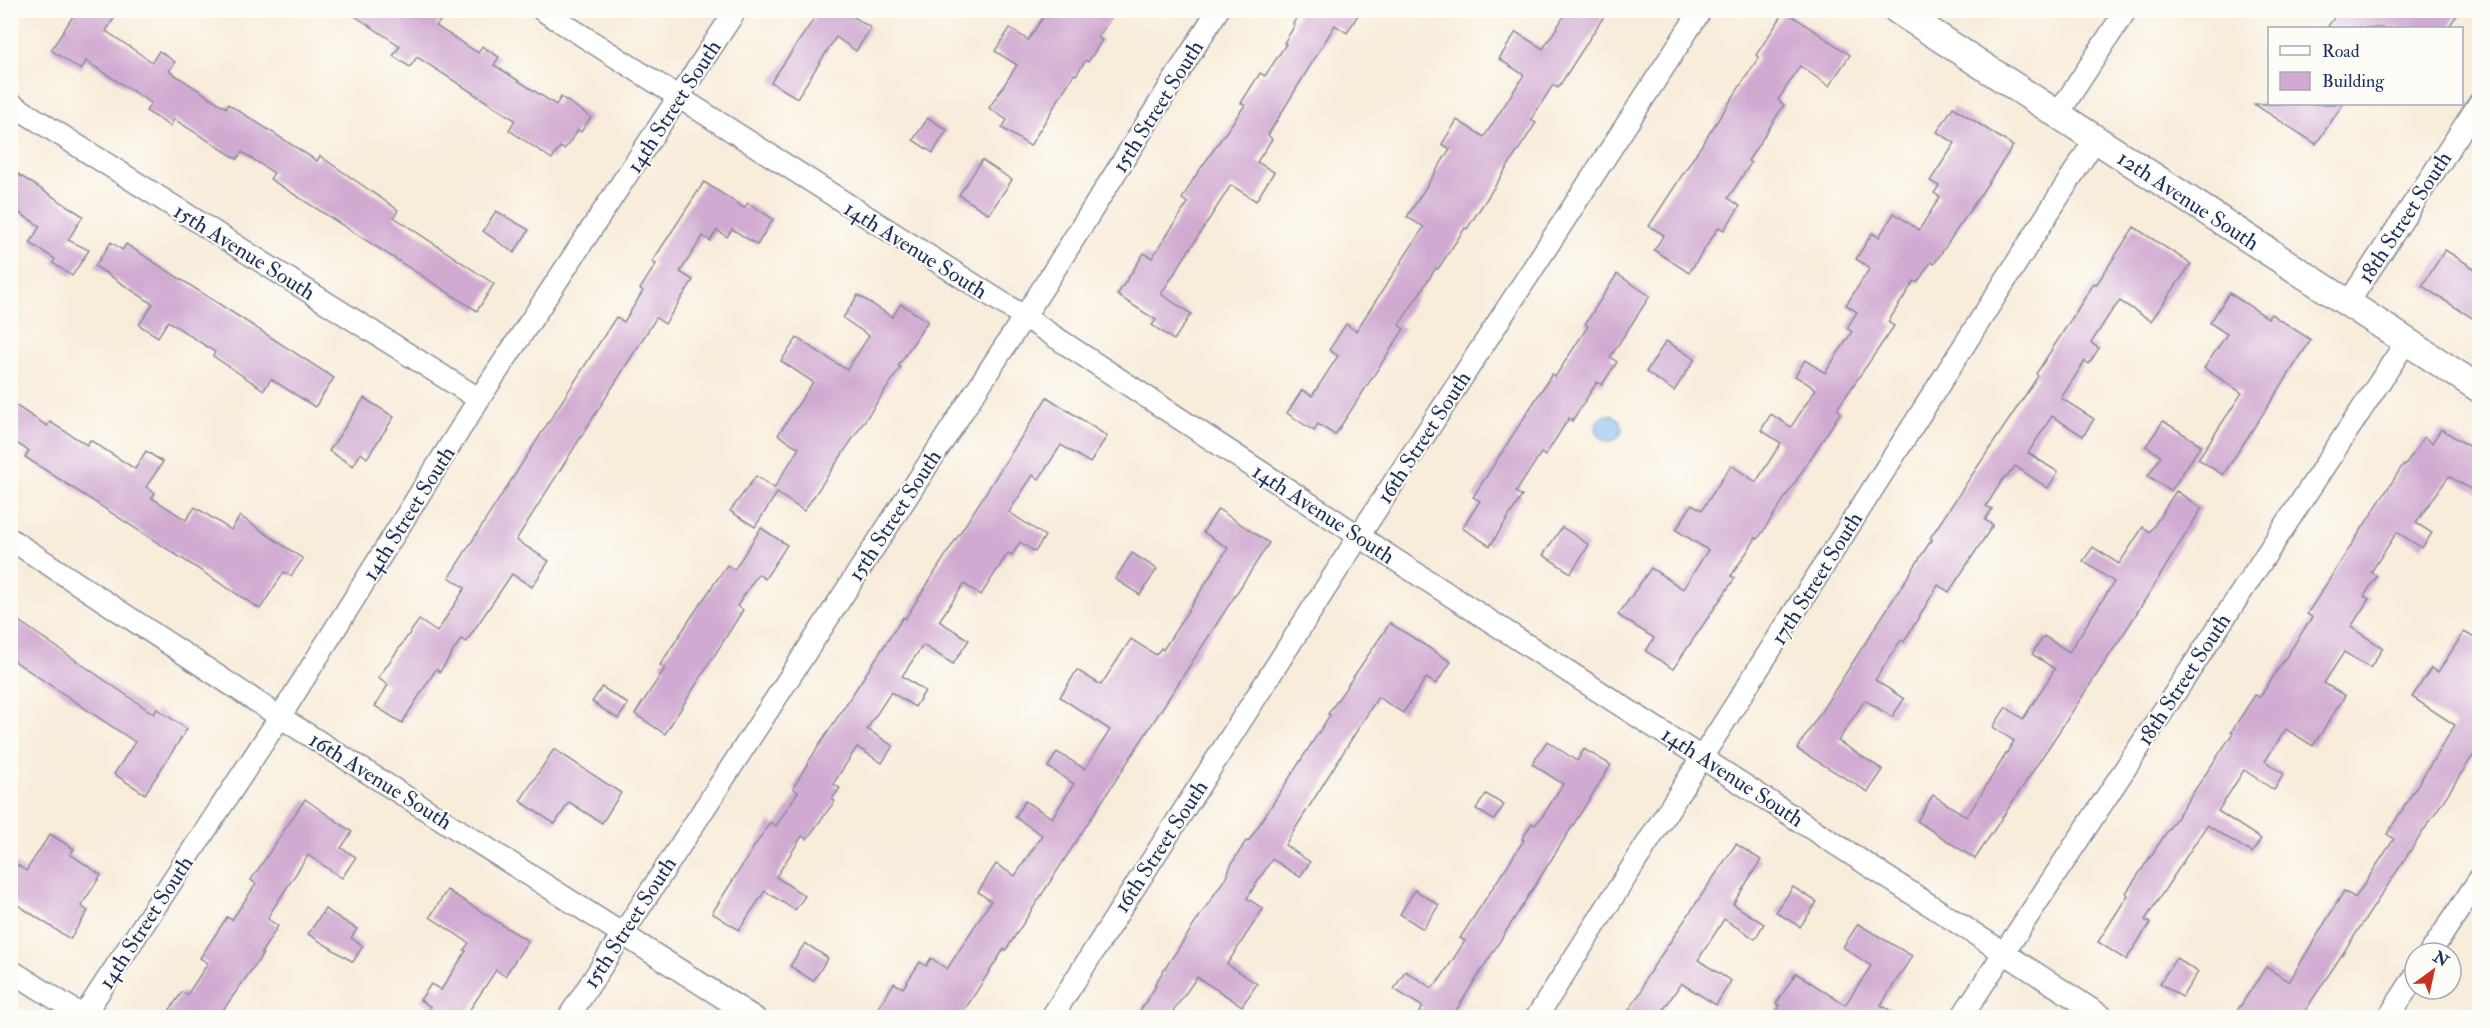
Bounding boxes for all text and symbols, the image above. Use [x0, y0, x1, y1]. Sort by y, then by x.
legend [2268, 27, 2463, 105]
street label: 14th Street South [620, 34, 728, 179]
street label: 15th Street South [1106, 35, 1210, 178]
text: Road [2322, 40, 2360, 63]
text: Building [2322, 70, 2385, 93]
street label: 12th Avenue South [2112, 144, 2265, 257]
street label: 18th Street South [2352, 146, 2458, 289]
street label: 14th Avenue South [838, 194, 993, 305]
street label: 15th Avenue South [168, 197, 321, 307]
street label: 16th Street South [1371, 366, 1477, 509]
street label: 14th Street South [356, 441, 462, 586]
street label: 15th Street South [842, 444, 948, 587]
street label: 14th Avenue South [1247, 457, 1400, 571]
street label: 17th Street South [1765, 506, 1869, 650]
street label: 18th Street South [2131, 608, 2237, 751]
street label: 14th Avenue South [1656, 720, 1809, 834]
street label: 16th Avenue South [304, 726, 458, 836]
street label: 16th Street South [1108, 775, 1214, 918]
street label: 14th Street South [92, 850, 200, 995]
street label: 15th Street South [577, 851, 683, 994]
north arrow [2403, 941, 2463, 1001]
text: N [2428, 946, 2453, 972]

